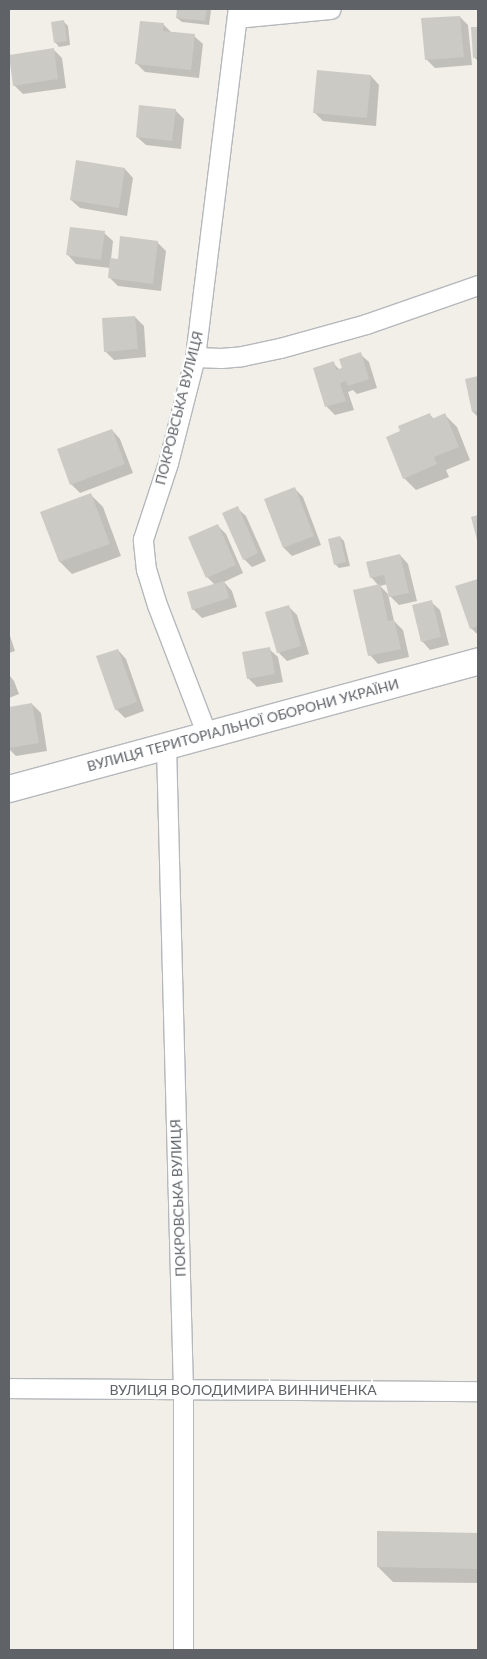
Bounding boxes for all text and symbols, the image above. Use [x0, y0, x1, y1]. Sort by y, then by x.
street label: ПОКРОВСЬКА ВУЛИЦЯ [152, 329, 206, 487]
street label: ВУЛИЦЯ ТЕРИТОРІАЛЬНОЇ ОБОРОНИ УКРАЇНИ [85, 675, 401, 775]
street label: ПОКРОВСЬКА ВУЛИЦЯ [167, 1119, 189, 1277]
street label: ВУЛИЦЯ ВОЛОДИМИРА ВИННИЧЕНКА [109, 1382, 377, 1398]

